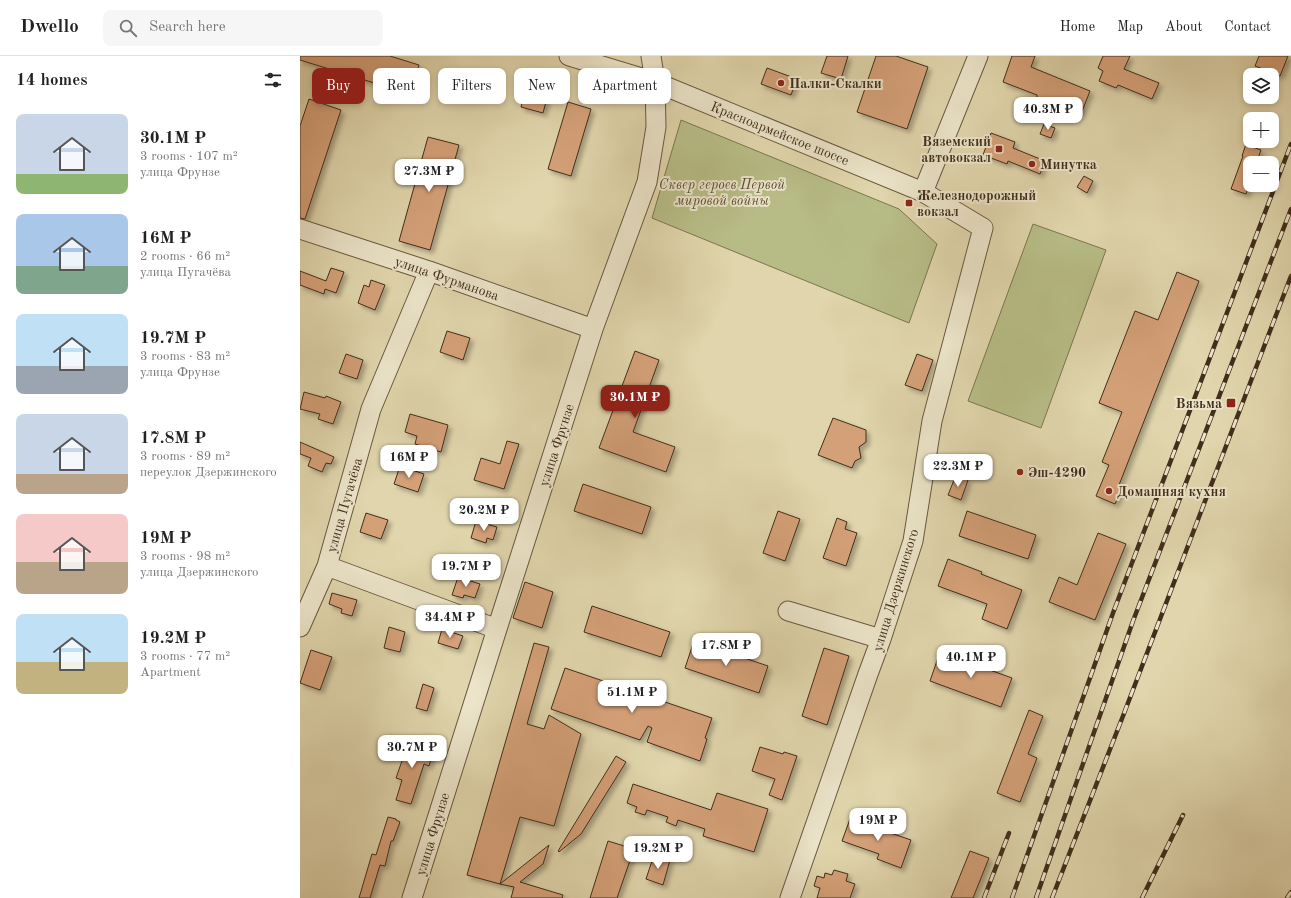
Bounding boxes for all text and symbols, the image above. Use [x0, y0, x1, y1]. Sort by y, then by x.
search box [103, 10, 383, 46]
icon: search [117, 17, 139, 39]
text: Dwello [20, 18, 79, 37]
text: Search here [149, 20, 226, 35]
text: Home [1060, 20, 1095, 34]
text: Map [1117, 20, 1143, 34]
text: About [1165, 20, 1202, 34]
text: Contact [1224, 20, 1271, 34]
chip: Buy [312, 68, 365, 104]
chip: Rent [373, 68, 430, 104]
chip: Filters [438, 68, 506, 104]
chip: New [514, 68, 570, 104]
chip: Apartment [578, 68, 671, 104]
map controls [1243, 68, 1279, 192]
button: layers [1243, 68, 1279, 104]
icon: filters [262, 69, 284, 91]
text: 14 homes [16, 72, 88, 89]
place label: Палки-Скалки [789, 77, 882, 91]
marker: Палки-Скалки [776, 78, 786, 88]
pin: 40.3M ₽ [1011, 97, 1085, 131]
street label: Красноармейское шоссе [708, 100, 851, 168]
text: 40.3M ₽ [1023, 103, 1073, 116]
button: + [1243, 112, 1279, 148]
icon: home [48, 130, 96, 178]
text: 30.1M ₽ [140, 130, 206, 147]
place label: Вяземский автовокзал [921, 135, 991, 165]
marker: Вяземский автовокзал [994, 144, 1004, 154]
text: 3 rooms · 107 m² [140, 150, 238, 163]
button: − [1243, 156, 1279, 192]
place label: Минутка [1040, 158, 1097, 172]
pin: 27.3M ₽ [392, 159, 466, 193]
marker: Минутка [1027, 159, 1037, 169]
text: 27.3M ₽ [404, 165, 454, 178]
text: улица Фрунзе [140, 166, 220, 179]
park label: Сквер героев Первой мировой войны [659, 178, 785, 209]
place label: Железнодорожный вокзал [917, 189, 1036, 219]
marker: Железнодорожный вокзал [904, 198, 914, 208]
icon: home [48, 230, 96, 278]
text: 16M ₽ [140, 230, 192, 247]
text: 2 rooms · 66 m² [140, 250, 230, 263]
street label: улица Фурманова [393, 255, 501, 303]
text: улица Пугачёва [140, 266, 231, 279]
icon: home [48, 330, 96, 378]
text: 19.7M ₽ [140, 330, 206, 347]
text: 3 rooms · 83 m² [140, 350, 230, 363]
text: улица Фрунзе [140, 366, 220, 379]
pin: 30.1M ₽ [598, 385, 672, 419]
text: 30.1M ₽ [610, 391, 660, 404]
place label: Вязьма [1176, 397, 1222, 411]
marker: Вязьма [1225, 397, 1237, 409]
street label: улица Фрунзе [537, 402, 577, 488]
icon: home [48, 430, 96, 478]
text: 17.8M ₽ [140, 430, 206, 447]
pin: 16M ₽ [381, 445, 437, 479]
text: 3 rooms · 89 m² [140, 450, 230, 463]
text: 16M ₽ [389, 451, 429, 464]
pin: 22.3M ₽ [921, 454, 995, 488]
street label: улица Пугачёва [325, 456, 365, 554]
text: 22.3M ₽ [933, 460, 983, 473]
text: переулок Дзержинского [140, 466, 277, 479]
place label: Эш-4290 [1028, 466, 1086, 480]
marker: Эш-4290 [1015, 467, 1025, 477]
place label: Домашняя кухня [1117, 485, 1226, 499]
marker: Домашняя кухня [1104, 486, 1114, 496]
pin: 20.2M ₽ [447, 498, 521, 532]
text: 20.2M ₽ [459, 504, 509, 517]
street label: улица Дзержинского [871, 527, 921, 653]
icon: home [48, 530, 96, 578]
text: 19M ₽ [140, 530, 192, 547]
text: 3 rooms · 98 m² [140, 550, 230, 563]
pin: 19.7M ₽ [429, 554, 503, 588]
text: 19.7M ₽ [441, 560, 491, 573]
text: улица Дзержинского [140, 566, 258, 579]
pin: 34.4M ₽ [413, 605, 487, 639]
text: 34.4M ₽ [425, 611, 475, 624]
icon: home [48, 630, 96, 678]
text: 19.2M ₽ [140, 630, 206, 647]
pin: 17.8M ₽ [689, 633, 763, 667]
text: 17.8M ₽ [701, 639, 751, 652]
pin: 40.1M ₽ [934, 645, 1008, 679]
text: 3 rooms · 77 m² [140, 650, 230, 663]
text: 40.1M ₽ [946, 651, 996, 664]
text: Apartment [140, 666, 201, 679]
pin: 51.1M ₽ [595, 680, 669, 714]
text: 51.1M ₽ [607, 686, 657, 699]
pin: 30.7M ₽ [375, 735, 449, 769]
text: 30.7M ₽ [387, 741, 437, 754]
street label: улица Фрунзе [414, 791, 452, 877]
pin: 19M ₽ [850, 808, 906, 842]
text: 19M ₽ [858, 814, 898, 827]
pin: 19.2M ₽ [621, 836, 695, 870]
text: 19.2M ₽ [633, 842, 683, 855]

